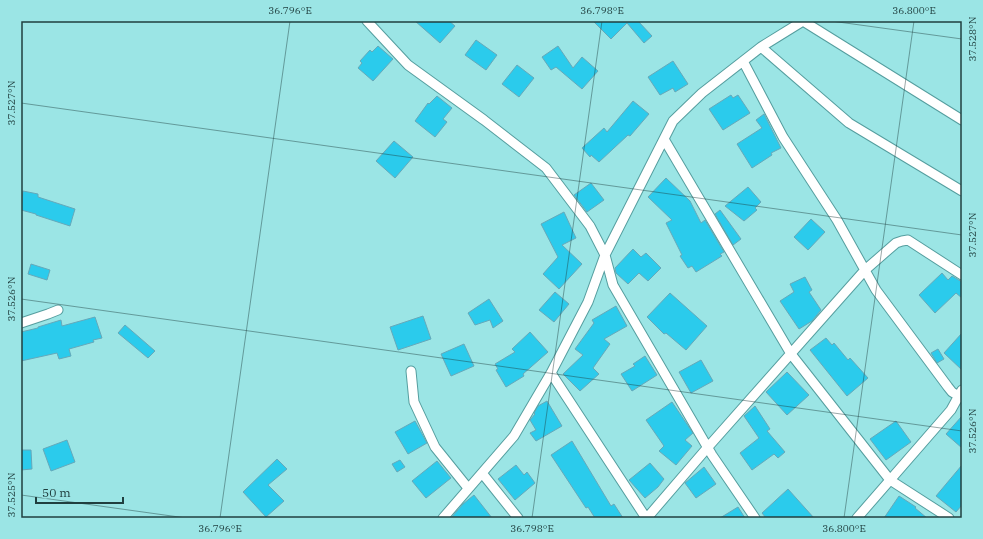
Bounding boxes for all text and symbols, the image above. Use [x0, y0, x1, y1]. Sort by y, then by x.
text: 36.796°E [268, 4, 312, 17]
text: 36.798°E [580, 4, 624, 17]
text: 36.800°E [892, 4, 936, 17]
text: 37.528°N [966, 16, 979, 62]
text: 37.527°N [5, 80, 18, 126]
text: 37.527°N [966, 212, 979, 258]
text: 37.526°N [5, 276, 18, 322]
text: 37.526°N [966, 408, 979, 454]
text: 37.525°N [5, 472, 18, 518]
scale bar [36, 479, 123, 505]
text: 50 m [42, 485, 71, 500]
text: 36.796°E [198, 522, 242, 535]
text: 36.798°E [510, 522, 554, 535]
text: 36.800°E [822, 522, 866, 535]

